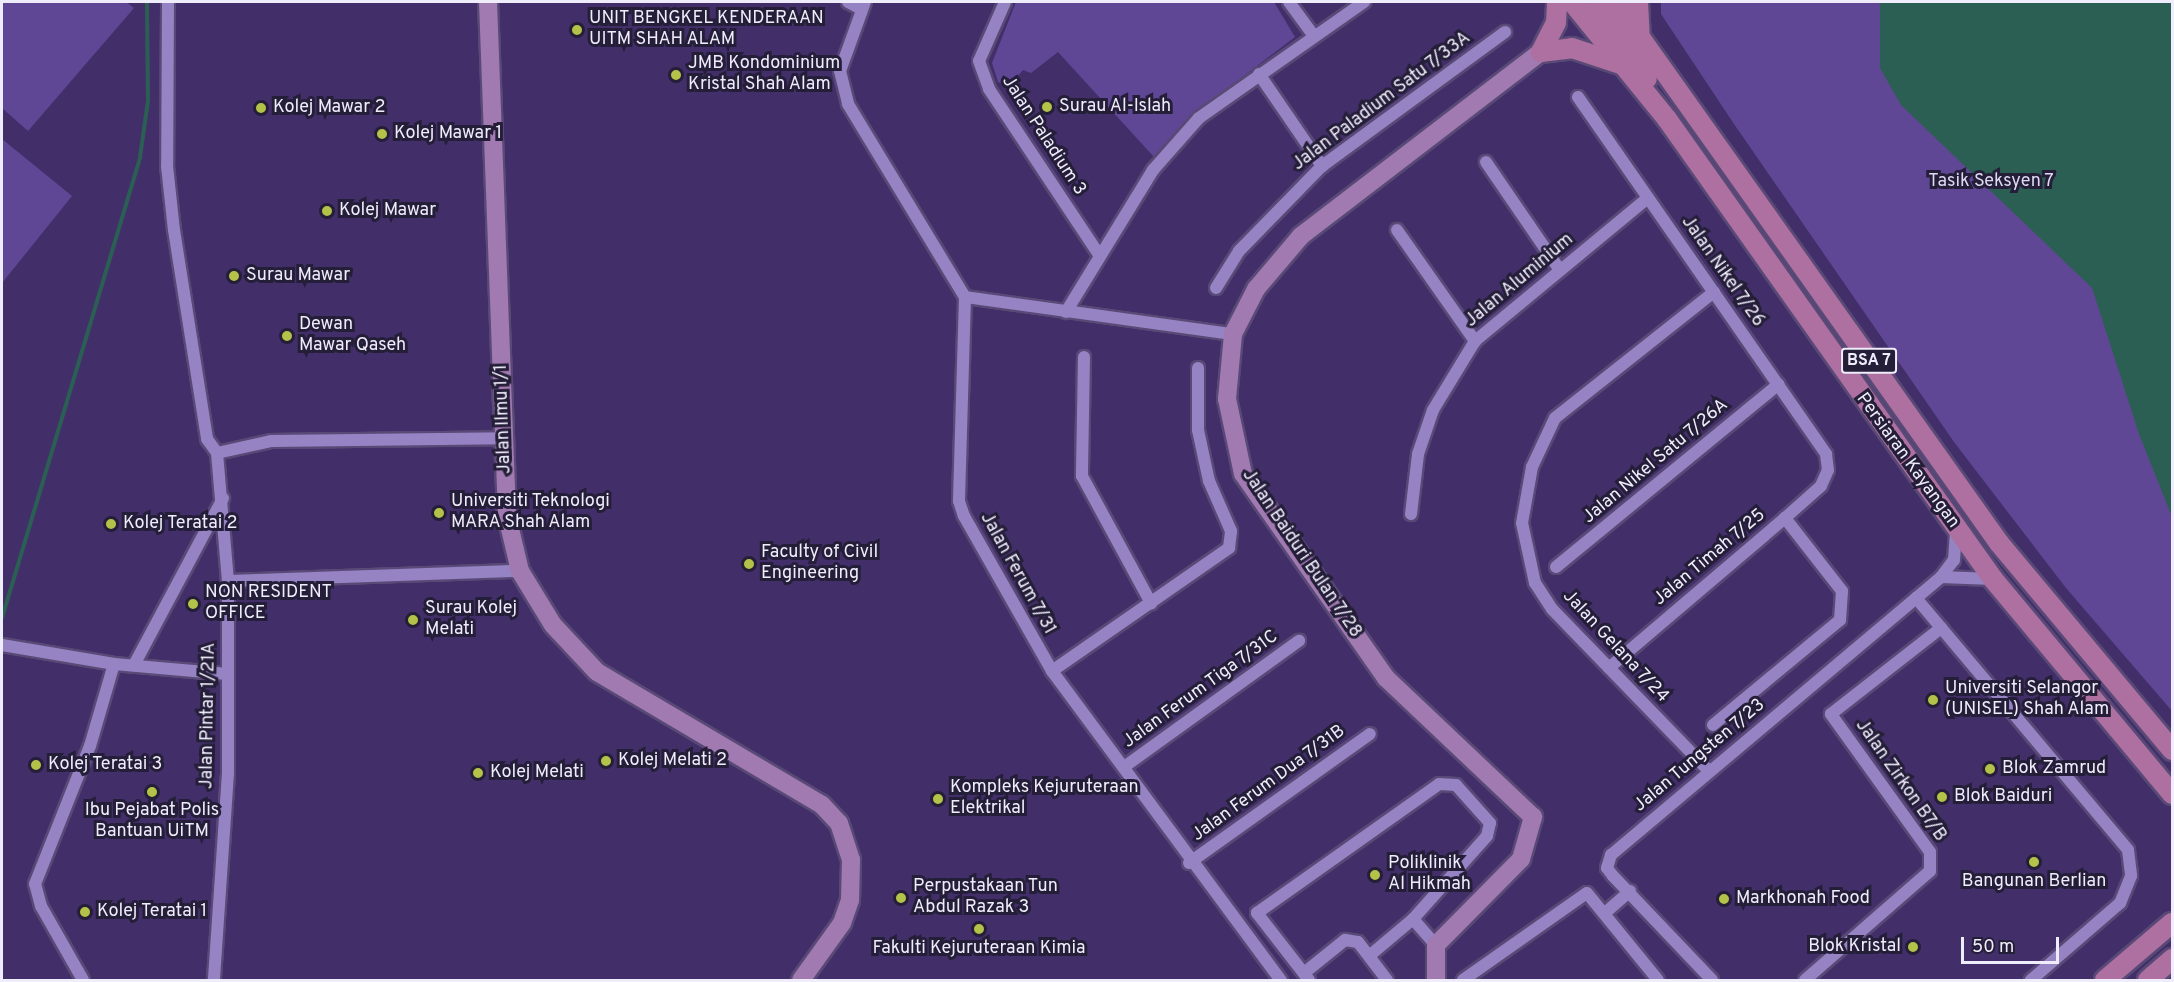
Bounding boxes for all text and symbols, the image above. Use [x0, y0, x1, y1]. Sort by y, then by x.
place label: UNIT BENGKEL KENDERAAN UITM SHAH ALAM [589, 9, 825, 52]
marker: UNIT BENGKEL KENDERAAN UITM SHAH ALAM [570, 23, 584, 37]
street label: Jalan Paladium Satu 7/33A [1288, 28, 1476, 176]
place label: JMB Kondominium Kristal Shah Alam [688, 54, 840, 97]
marker: JMB Kondominium Kristal Shah Alam [669, 68, 683, 82]
street label: Jalan Paladium 3 [996, 72, 1090, 200]
place label: Surau Al-Islah [1059, 96, 1172, 118]
place label: Kolej Mawar 2 [273, 97, 386, 119]
marker: Surau Al-Islah [1040, 100, 1054, 114]
marker: Kolej Mawar 2 [254, 101, 268, 115]
place label: Kolej Mawar 1 [394, 123, 502, 145]
marker: Kolej Mawar 1 [375, 127, 389, 141]
park label: Tasik Seksyen 7 [1928, 171, 2054, 193]
place label: Kolej Mawar [339, 200, 436, 222]
marker: Kolej Mawar [320, 204, 334, 218]
street label: Jalan Nikel 7/26 [1676, 212, 1768, 332]
street label: Jalan Aluminium [1461, 229, 1579, 333]
place label: Surau Mawar [246, 265, 350, 287]
marker: Surau Mawar [227, 269, 241, 283]
place label: Dewan Mawar Qaseh [299, 315, 406, 358]
marker: Dewan Mawar Qaseh [280, 329, 294, 343]
road number: BSA 7 [1840, 348, 1898, 374]
street label: Jalan Ilmu 1/1 [491, 364, 517, 474]
street label: Persiaran Kayangan [1851, 389, 1963, 533]
street label: Jalan Nikel Satu 7/26A [1579, 395, 1733, 529]
street label: Jalan Baiduri Bulan 7/28 [1236, 465, 1366, 643]
place label: Universiti Teknologi MARA Shah Alam [451, 492, 611, 534]
street label: Jalan Timah 7/25 [1649, 504, 1771, 612]
marker: Universiti Teknologi MARA Shah Alam [432, 506, 446, 520]
street label: Jalan Ferum 7/31 [974, 509, 1060, 639]
place label: Kolej Teratai 2 [123, 513, 238, 535]
marker: Kolej Teratai 2 [104, 517, 118, 531]
place label: Faculty of Civil Engineering [761, 543, 878, 586]
marker: Faculty of Civil Engineering [742, 557, 756, 571]
place label: NON RESIDENT OFFICE [205, 583, 332, 626]
street label: Jalan Gelana 7/24 [1557, 586, 1673, 708]
marker: NON RESIDENT OFFICE [186, 597, 200, 611]
place label: Surau Kolej Melati [425, 599, 517, 642]
marker: Surau Kolej Melati [406, 613, 420, 627]
street label: Jalan Ferum Tiga 7/31C [1119, 626, 1283, 754]
street label: Jalan Pintar 1/21A [197, 643, 221, 789]
place label: Universiti Selangor (UNISEL) Shah Alam [1945, 679, 2110, 722]
marker: Universiti Selangor (UNISEL) Shah Alam [1926, 693, 1940, 707]
street label: Jalan Tungsten 7/23 [1630, 694, 1770, 818]
street label: Jalan Zirkon B7/B [1850, 716, 1950, 846]
street label: Jalan Ferum Dua 7/31B [1188, 721, 1350, 847]
place label: Kolej Melati 2 [618, 750, 727, 772]
place label: Kolej Teratai 3 [48, 754, 163, 776]
marker: Kolej Melati 2 [599, 754, 613, 768]
marker: Kolej Teratai 3 [29, 758, 43, 772]
place label: Blok Zamrud [2002, 758, 2106, 780]
place label: Kolej Melati [490, 762, 584, 784]
marker: Blok Zamrud [1983, 762, 1997, 776]
marker: Kolej Melati [471, 766, 485, 780]
place label: Kompleks Kejuruteraan Elektrikal [950, 778, 1139, 820]
marker: Ibu Pejabat Polis Bantuan UiTM [145, 785, 159, 799]
place label: Blok Baiduri [1954, 786, 2052, 808]
marker: Blok Baiduri [1935, 790, 1949, 804]
marker: Kompleks Kejuruteraan Elektrikal [931, 792, 945, 806]
place label: Ibu Pejabat Polis Bantuan UiTM [85, 801, 219, 844]
place label: Poliklinik Al Hikmah [1388, 854, 1471, 896]
marker: Bangunan Berlian [2027, 855, 2041, 869]
marker: Poliklinik Al Hikmah [1366, 866, 1384, 884]
place label: Bangunan Berlian [1962, 871, 2106, 893]
place label: Perpustakaan Tun Abdul Razak 3 [913, 877, 1059, 920]
place label: Markhonah Food [1736, 888, 1870, 910]
marker: Perpustakaan Tun Abdul Razak 3 [894, 891, 908, 905]
marker: Markhonah Food [1717, 892, 1731, 906]
place label: Kolej Teratai 1 [97, 901, 208, 923]
marker: Kolej Teratai 1 [78, 905, 92, 919]
marker: Fakulti Kejuruteraan Kimia [972, 922, 986, 936]
scale bar [1964, 925, 2062, 963]
place label: Blok Kristal [1808, 936, 1901, 958]
text: 50 m [1972, 936, 2014, 959]
place label: Fakulti Kejuruteraan Kimia [873, 938, 1085, 960]
marker: Blok Kristal [1906, 940, 1920, 954]

